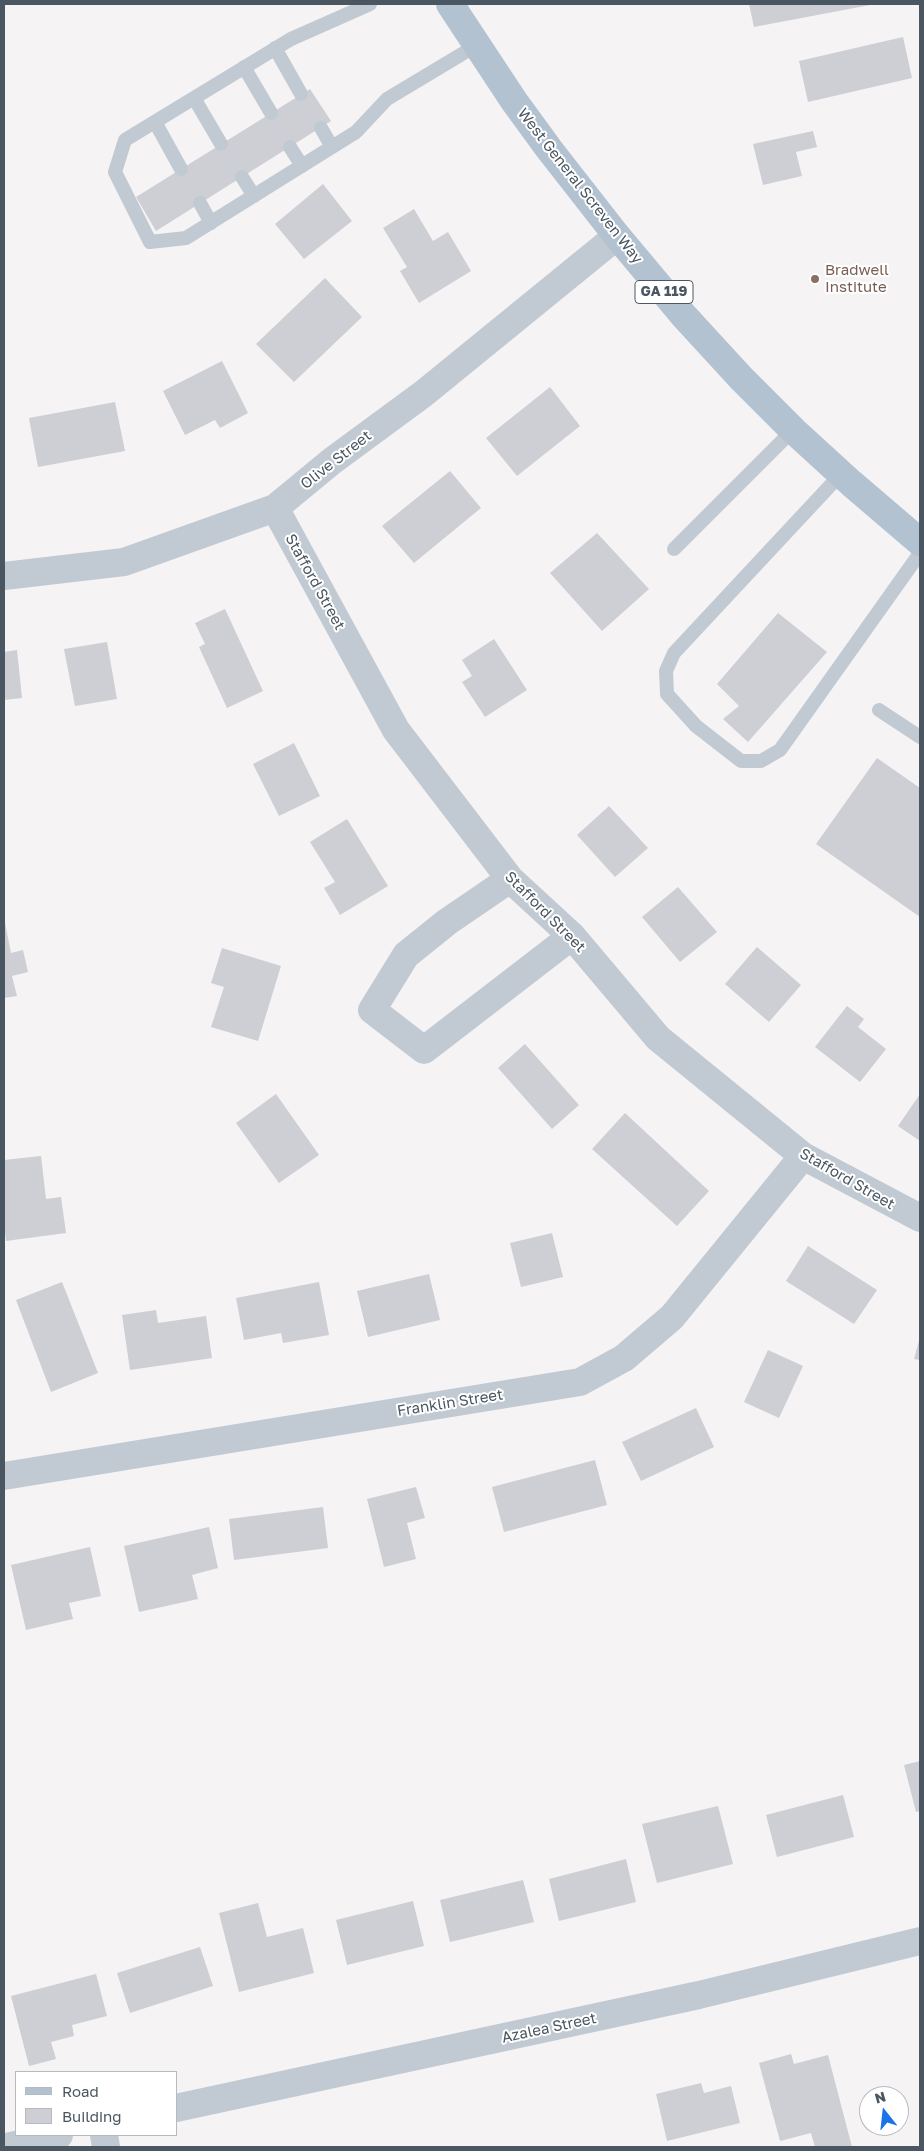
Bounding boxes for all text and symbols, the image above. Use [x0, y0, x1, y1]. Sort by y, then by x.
street label: West General Screven Way [514, 105, 646, 267]
place label: Bradwell Institute [825, 261, 889, 296]
marker: Bradwell Institute [809, 273, 821, 285]
road number: GA 119 [635, 280, 693, 304]
street label: Olive Street [297, 427, 375, 493]
street label: Stafford Street [281, 531, 349, 633]
street label: Stafford Street [501, 868, 589, 956]
street label: Stafford Street [796, 1145, 898, 1213]
street label: Franklin Street [396, 1386, 504, 1420]
street label: Azalea Street [500, 2009, 598, 2047]
legend [15, 2071, 178, 2136]
text: Road [62, 2082, 99, 2100]
north arrow [859, 2086, 909, 2136]
text: N [873, 2087, 887, 2107]
text: Building [62, 2107, 122, 2125]

